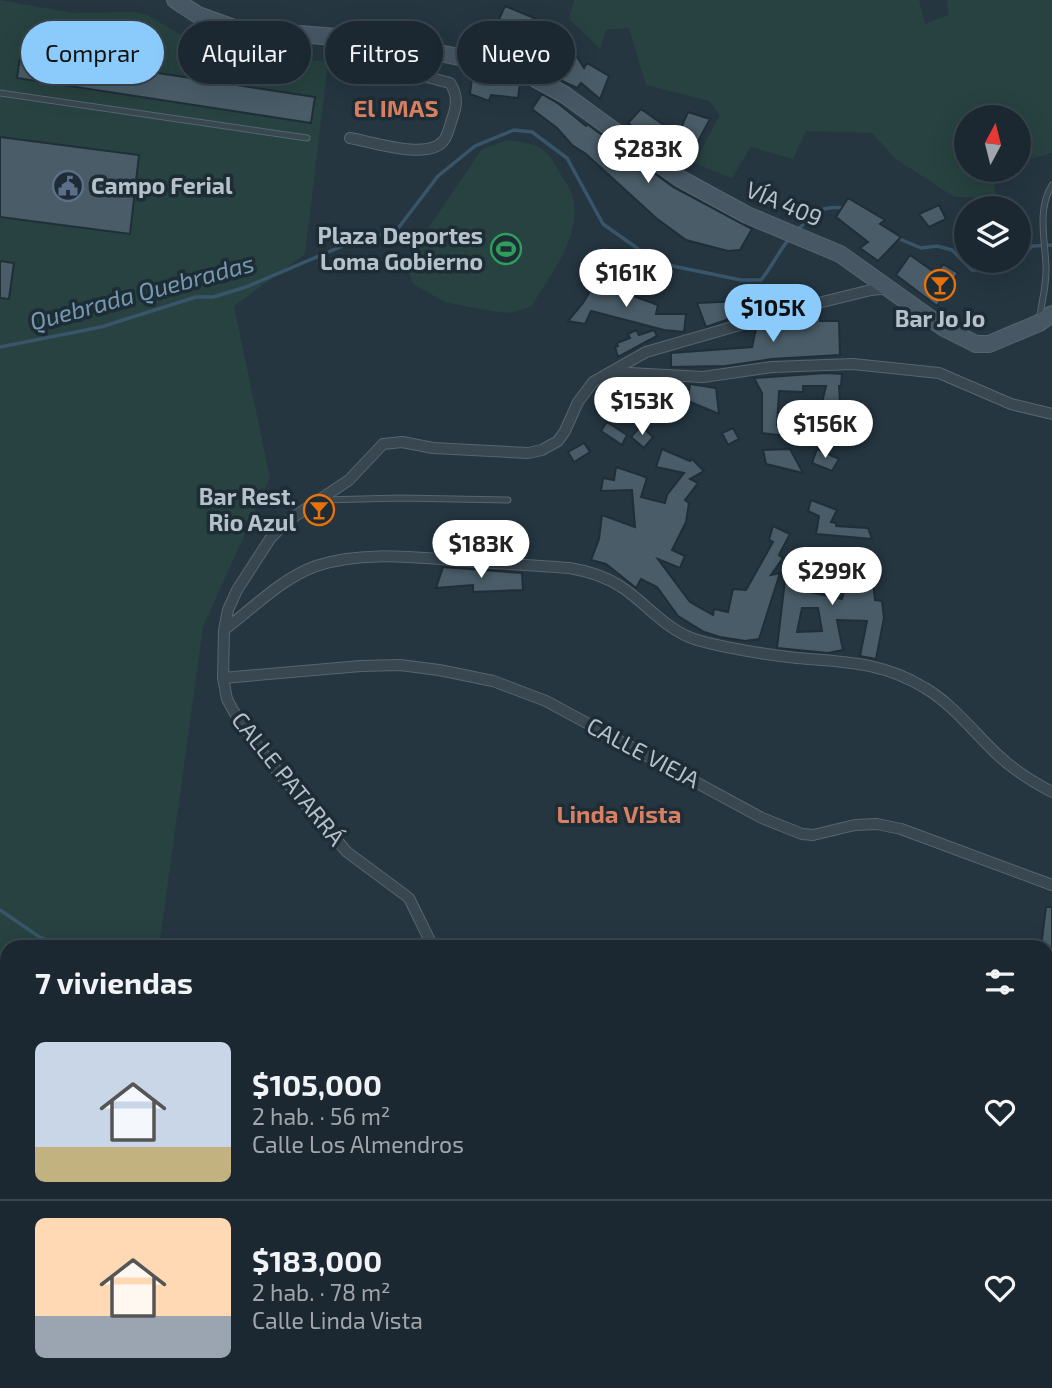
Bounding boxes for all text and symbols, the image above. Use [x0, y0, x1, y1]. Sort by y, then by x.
chip: Comprar [21, 21, 164, 84]
chip: Alquilar [178, 21, 311, 84]
chip: Filtros [325, 21, 443, 84]
chip: Nuevo [457, 21, 575, 84]
district label: El IMAS [353, 93, 439, 122]
north arrow [954, 105, 1031, 182]
map controls [954, 105, 1031, 273]
pin: $283K [599, 125, 697, 185]
text: $283K [614, 134, 682, 162]
public building icon: Campo Ferial [51, 169, 85, 203]
place label: Campo Ferial [91, 171, 233, 199]
street label: VÍA 409 [742, 175, 827, 232]
button: layers [954, 196, 1031, 273]
place label: Plaza Deportes Loma Gobierno [317, 221, 483, 275]
sports icon: Plaza Deportes Loma Gobierno [489, 232, 523, 266]
water label: Quebrada Quebradas [26, 248, 257, 335]
pin: $161K [577, 250, 675, 309]
text: $161K [595, 258, 657, 286]
bar icon: Bar Jo Jo [923, 268, 957, 302]
pin: $105K [724, 284, 822, 344]
text: $105K [740, 293, 806, 321]
place label: Bar Jo Jo [895, 304, 985, 332]
pin: $153K [593, 378, 691, 437]
text: $153K [610, 386, 674, 414]
pin: $156K [776, 400, 874, 460]
text: $156K [793, 409, 857, 437]
place label: Bar Rest. Rio Azul [199, 482, 296, 536]
bar icon: Bar Rest. Rio Azul [302, 493, 336, 527]
pin: $183K [432, 520, 530, 580]
text: $183K [448, 529, 514, 557]
pin: $299K [783, 548, 881, 607]
text: $299K [798, 556, 866, 584]
street label: CALLE PATARRÁ [226, 706, 352, 851]
street label: CALLE VIEJA [582, 711, 705, 794]
district label: Linda Vista [557, 799, 681, 828]
icon: filters [981, 963, 1019, 1001]
text: 7 viviendas [35, 964, 193, 1000]
text: $105,000 [252, 1066, 382, 1102]
icon: home [91, 1070, 175, 1154]
icon: heart [981, 1093, 1019, 1131]
text: 2 hab. · 56 m² [252, 1102, 390, 1130]
text: Calle Los Almendros [252, 1130, 464, 1158]
text: $183,000 [252, 1242, 382, 1278]
icon: home [91, 1246, 175, 1330]
icon: heart [981, 1269, 1019, 1307]
text: 2 hab. · 78 m² [252, 1278, 391, 1306]
text: Calle Linda Vista [252, 1306, 423, 1334]

